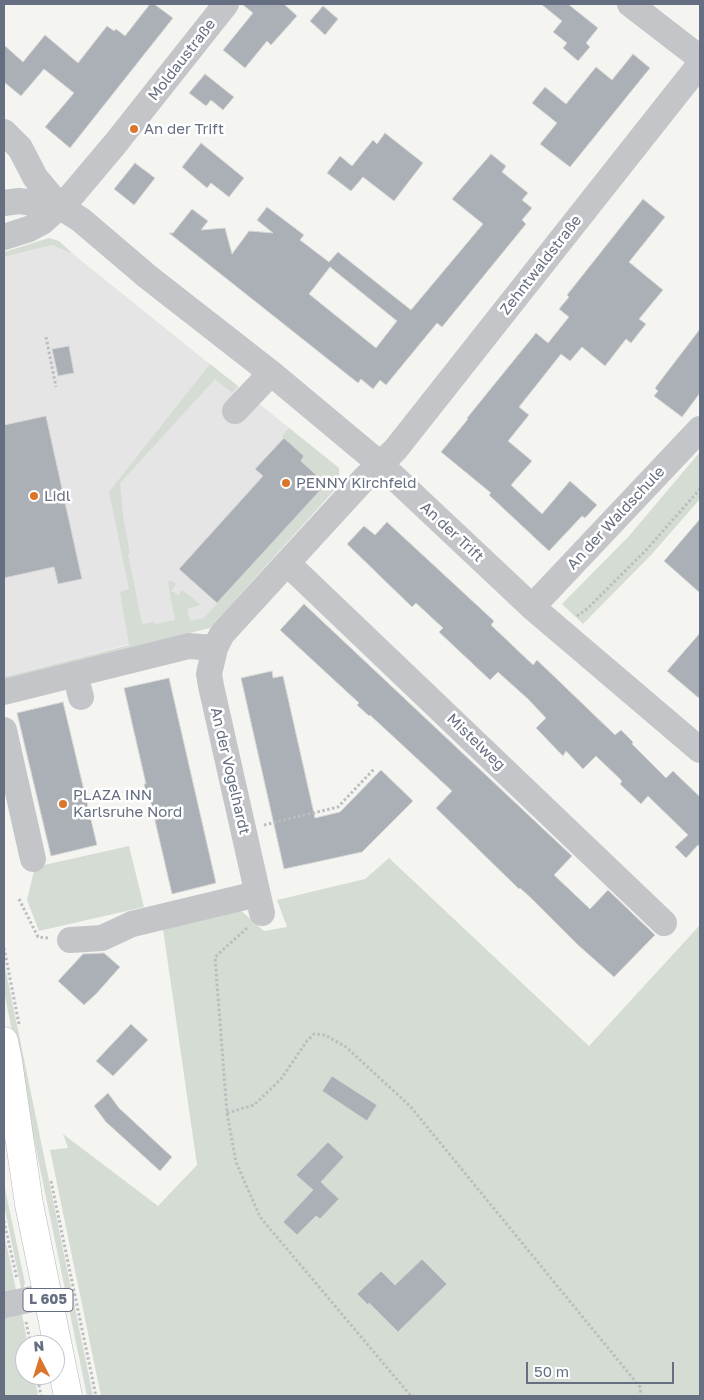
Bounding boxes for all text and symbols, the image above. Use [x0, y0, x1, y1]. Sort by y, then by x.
street label: Moldaustraße [144, 16, 220, 104]
place label: An der Trift [144, 120, 224, 138]
marker: An der Trift [128, 123, 140, 135]
street label: Zehntwaldstraße [496, 212, 586, 318]
street label: An der Waldschule [564, 463, 668, 573]
place label: PENNY Kirchfeld [296, 474, 416, 492]
marker: PENNY Kirchfeld [280, 477, 292, 489]
place label: Lidl [44, 487, 71, 505]
marker: Lidl [28, 490, 40, 502]
street label: An der Trift [417, 498, 487, 566]
street label: An der Vogelhardt [207, 706, 253, 836]
street label: Mistelweg [443, 710, 509, 774]
place label: PLAZA INN Karlsruhe Nord [73, 786, 182, 821]
marker: PLAZA INN Karlsruhe Nord [57, 798, 69, 810]
road number: L 605 [23, 1288, 73, 1312]
north arrow [15, 1335, 65, 1385]
text: N [33, 1337, 45, 1354]
scale bar [529, 1352, 676, 1384]
text: 50 m [534, 1362, 569, 1380]

